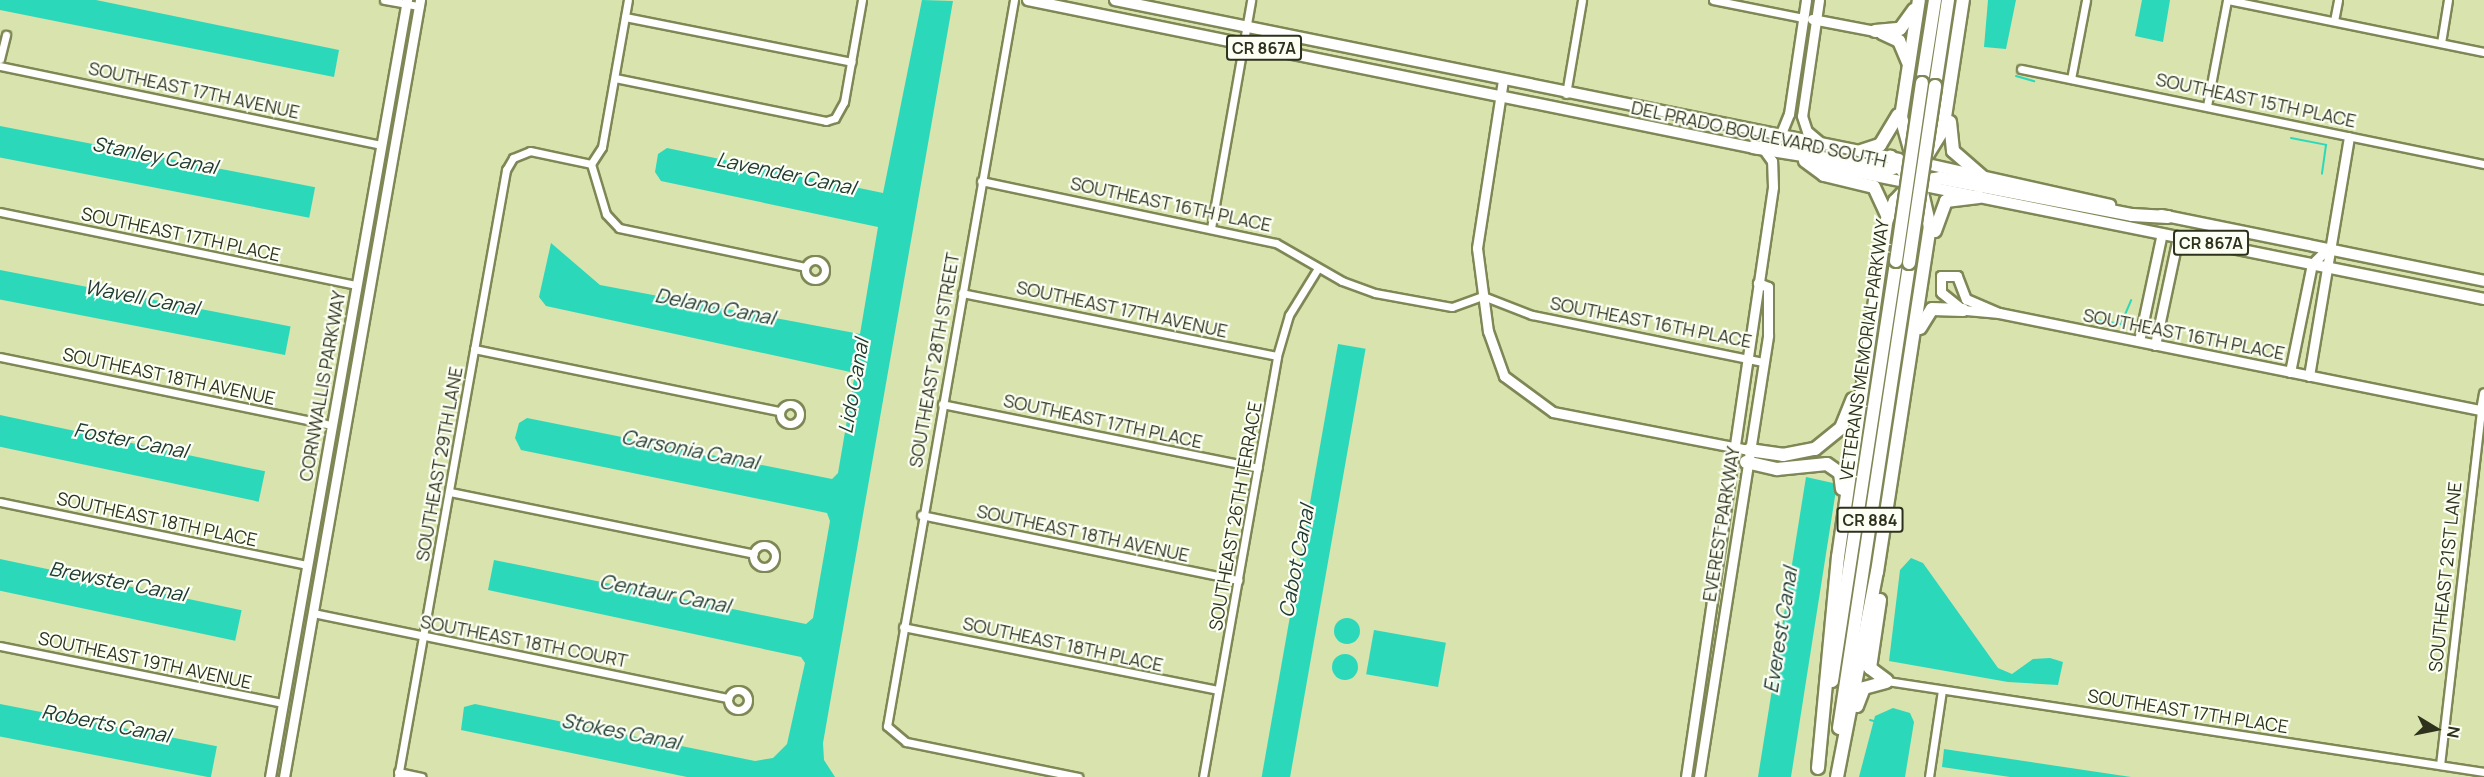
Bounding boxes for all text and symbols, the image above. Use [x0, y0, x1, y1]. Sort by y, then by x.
road number: CR 867A [1225, 35, 1303, 61]
street label: SOUTHEAST 17TH AVENUE [86, 57, 302, 123]
street label: SOUTHEAST 15TH PLACE [2154, 68, 2358, 132]
street label: DEL PRADO BOULEVARD SOUTH [1629, 96, 1889, 172]
water label: Stanley Canal [90, 131, 220, 179]
water label: Lavender Canal [714, 147, 858, 199]
street label: SOUTHEAST 16TH PLACE [1068, 172, 1274, 236]
street label: SOUTHEAST 17TH PLACE [79, 202, 283, 266]
street label: VETERANS MEMORIAL PARKWAY [1835, 218, 1893, 482]
road number: CR 867A [2172, 230, 2250, 256]
street label: SOUTHEAST 28TH STREET [904, 251, 964, 469]
water label: Wavell Canal [83, 274, 201, 320]
street label: SOUTHEAST 17TH AVENUE [1014, 276, 1230, 342]
water label: Delano Canal [653, 283, 777, 329]
street label: CORNWALLIS PARKWAY [295, 289, 349, 483]
street label: SOUTHEAST 16TH PLACE [1548, 292, 1754, 352]
street label: SOUTHEAST 16TH PLACE [2081, 304, 2287, 364]
water label: Lido Canal [833, 337, 873, 435]
street label: SOUTHEAST 18TH AVENUE [61, 343, 277, 409]
street label: SOUTHEAST 29TH LANE [411, 365, 467, 563]
street label: SOUTHEAST 17TH PLACE [1001, 389, 1205, 453]
street label: SOUTHEAST 26TH TERRACE [1204, 400, 1266, 632]
water label: Foster Canal [72, 417, 190, 463]
water label: Carsonia Canal [619, 424, 761, 474]
street label: EVEREST PARKWAY [1698, 445, 1744, 603]
street label: SOUTHEAST 21ST LANE [2424, 480, 2466, 674]
street label: SOUTHEAST 18TH PLACE [55, 487, 259, 551]
street label: SOUTHEAST 18TH AVENUE [975, 500, 1191, 566]
water label: Cabot Canal [1273, 503, 1319, 619]
road number: CR 884 [1836, 507, 1904, 533]
water label: Brewster Canal [47, 556, 189, 606]
water label: Everest Canal [1758, 565, 1802, 695]
water label: Centaur Canal [597, 569, 733, 617]
street label: SOUTHEAST 18TH COURT [418, 610, 630, 672]
street label: SOUTHEAST 18TH PLACE [961, 612, 1165, 676]
street label: SOUTHEAST 19TH AVENUE [36, 627, 254, 693]
street label: SOUTHEAST 17TH PLACE [2086, 684, 2290, 738]
water label: Roberts Canal [40, 699, 172, 747]
north arrow [2406, 699, 2466, 759]
water label: Stokes Canal [559, 708, 683, 754]
text: N [2442, 725, 2466, 740]

